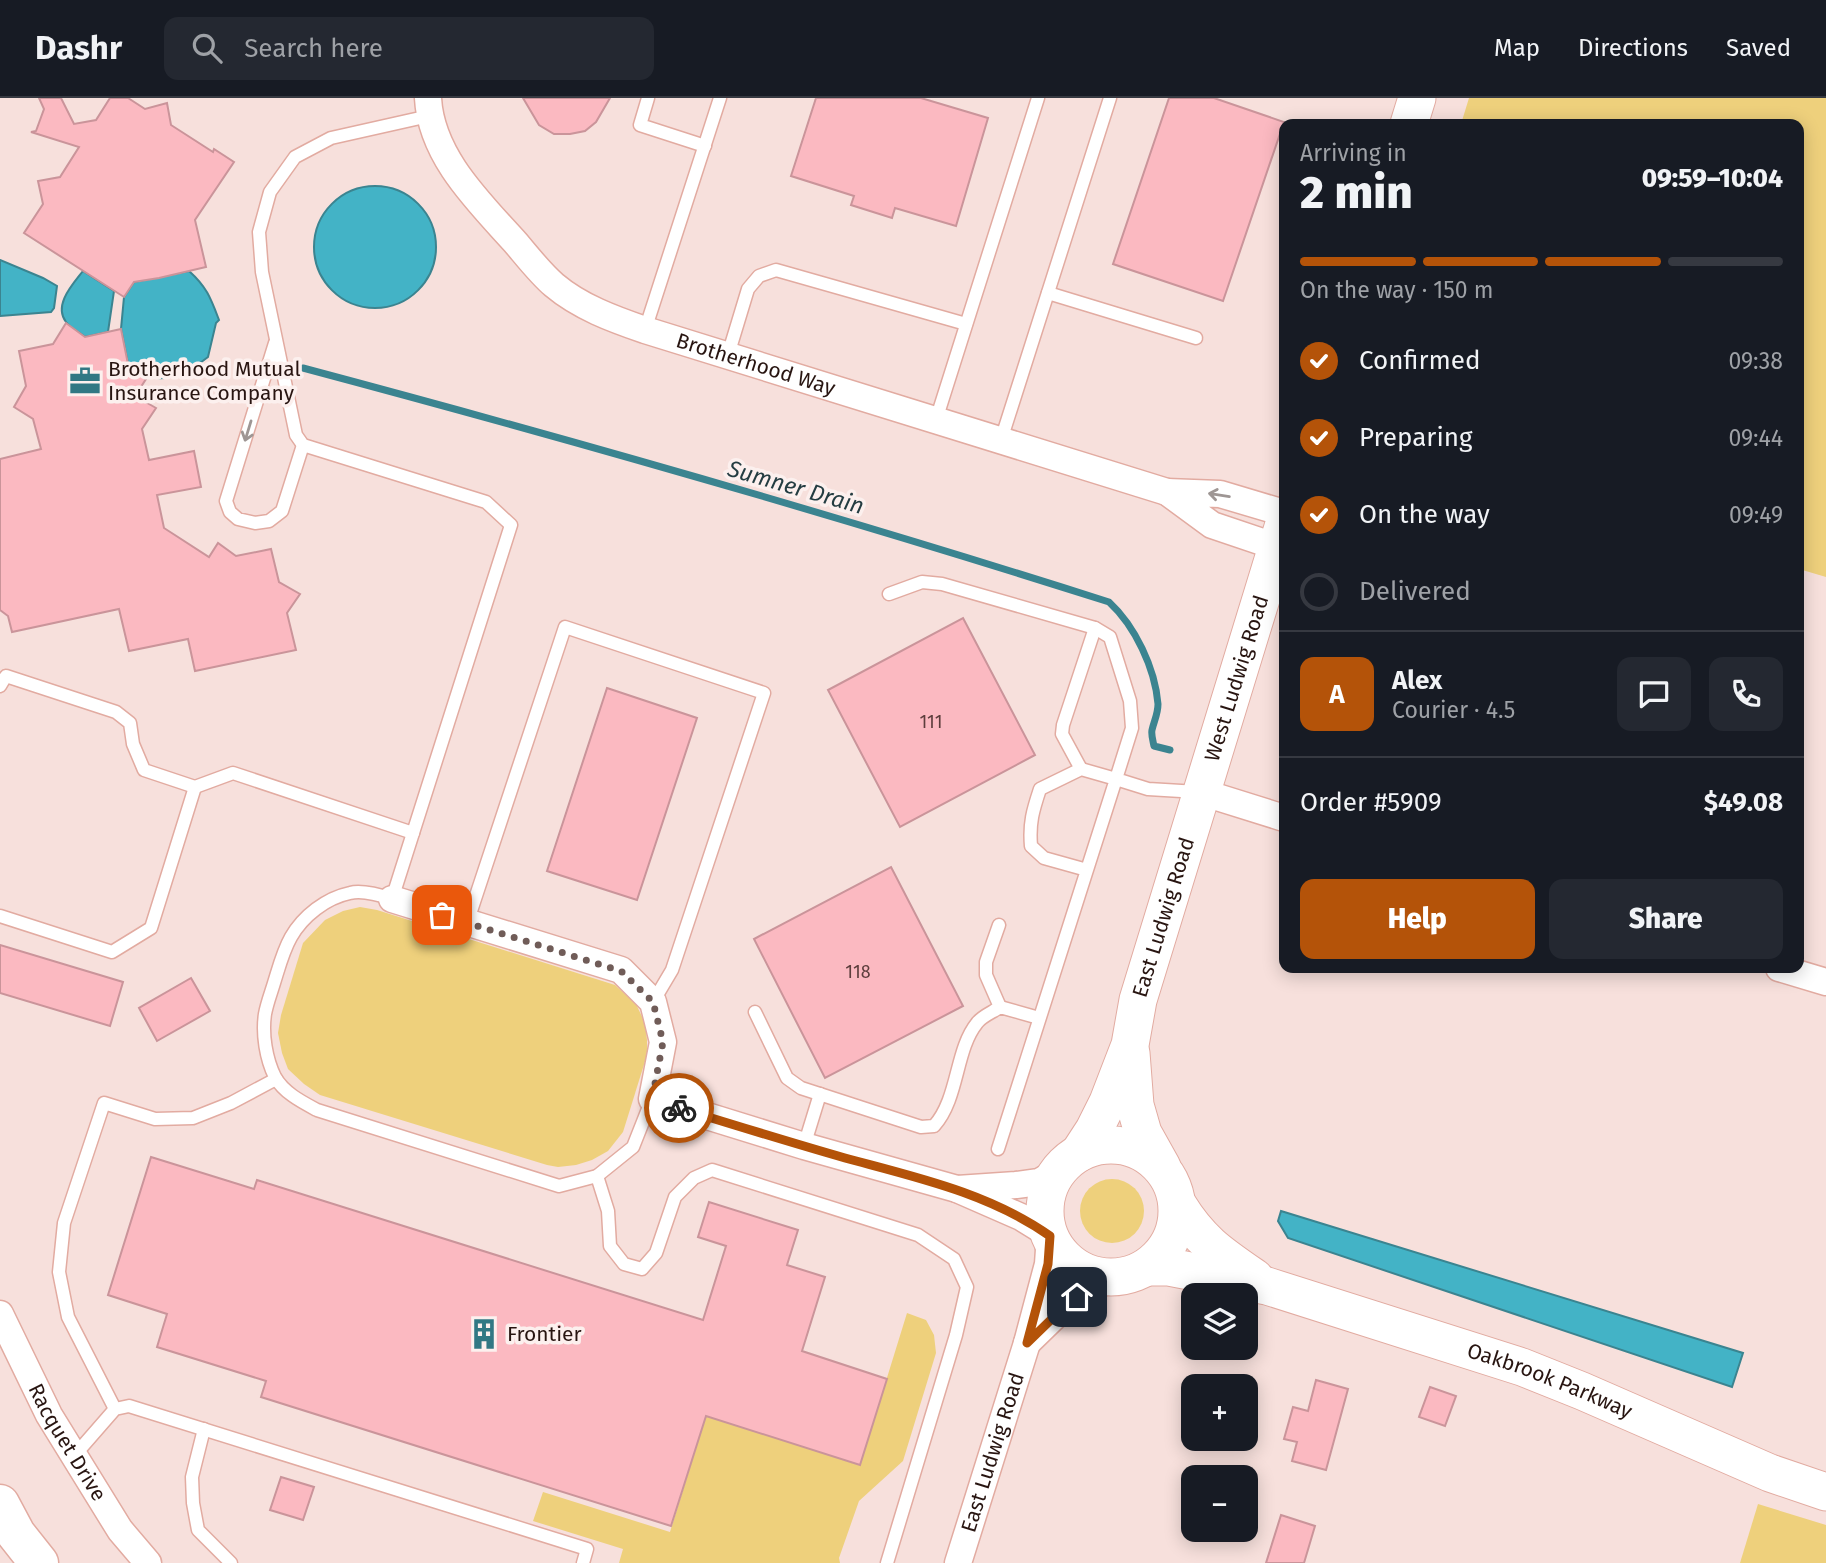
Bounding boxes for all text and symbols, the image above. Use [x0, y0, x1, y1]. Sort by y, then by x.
search box [164, 17, 654, 80]
text: Dashr [35, 28, 122, 68]
icon: search [188, 29, 226, 67]
text: Search here [244, 33, 383, 64]
text: Map [1494, 34, 1540, 62]
text: Directions [1578, 34, 1688, 62]
text: Saved [1726, 34, 1791, 62]
text: Arriving in [1300, 139, 1407, 167]
text: 09:59–10:04 [1642, 163, 1783, 194]
text: 2 min [1300, 165, 1413, 220]
text: On the way · 150 m [1300, 276, 1493, 304]
street label: Brotherhood Way [673, 327, 839, 401]
icon: check [1300, 342, 1338, 380]
text: Confirmed [1359, 345, 1480, 376]
text: 09:38 [1728, 347, 1783, 375]
place label: Brotherhood Mutual Insurance Company [108, 356, 301, 406]
office icon: Brotherhood Mutual Insurance Company [68, 364, 102, 398]
icon: check [1300, 419, 1338, 457]
one-way arrow [240, 420, 253, 442]
text: Preparing [1359, 422, 1472, 453]
text: 09:44 [1728, 424, 1783, 452]
water label: Sumner Drain [724, 454, 867, 520]
one-way arrow [1208, 488, 1231, 501]
icon: check [1300, 496, 1338, 534]
text: On the way [1359, 499, 1490, 530]
text: 09:49 [1729, 501, 1783, 529]
text: Delivered [1359, 576, 1471, 607]
street label: West Ludwig Road [1199, 592, 1274, 765]
button: chat [1617, 657, 1691, 731]
button: phone [1709, 657, 1783, 731]
text: Alex [1392, 665, 1442, 696]
text: A [1329, 679, 1345, 710]
text: Courier · 4.5 [1392, 696, 1515, 724]
house number: 111 [920, 711, 942, 733]
text: Order #5909 [1300, 787, 1442, 818]
text: $49.08 [1704, 787, 1783, 818]
street label: East Ludwig Road [1127, 834, 1200, 1001]
button: Help [1300, 879, 1535, 959]
button: Share [1549, 879, 1783, 959]
pin [412, 885, 472, 945]
icon: bag [423, 896, 461, 934]
house number: 118 [845, 961, 871, 983]
courier [644, 1073, 714, 1143]
icon: bike [660, 1089, 698, 1127]
pin [1047, 1267, 1107, 1327]
icon: home [1058, 1278, 1096, 1316]
map controls [1181, 1283, 1258, 1542]
button: layers [1181, 1283, 1258, 1360]
building icon: Frontier [467, 1317, 501, 1351]
place label: Frontier [507, 1321, 582, 1347]
street label: Oakbrook Parkway [1464, 1337, 1637, 1425]
street label: East Ludwig Road [955, 1369, 1030, 1535]
button: + [1181, 1374, 1258, 1451]
street label: Racquet Drive [23, 1379, 112, 1506]
button: − [1181, 1465, 1258, 1542]

